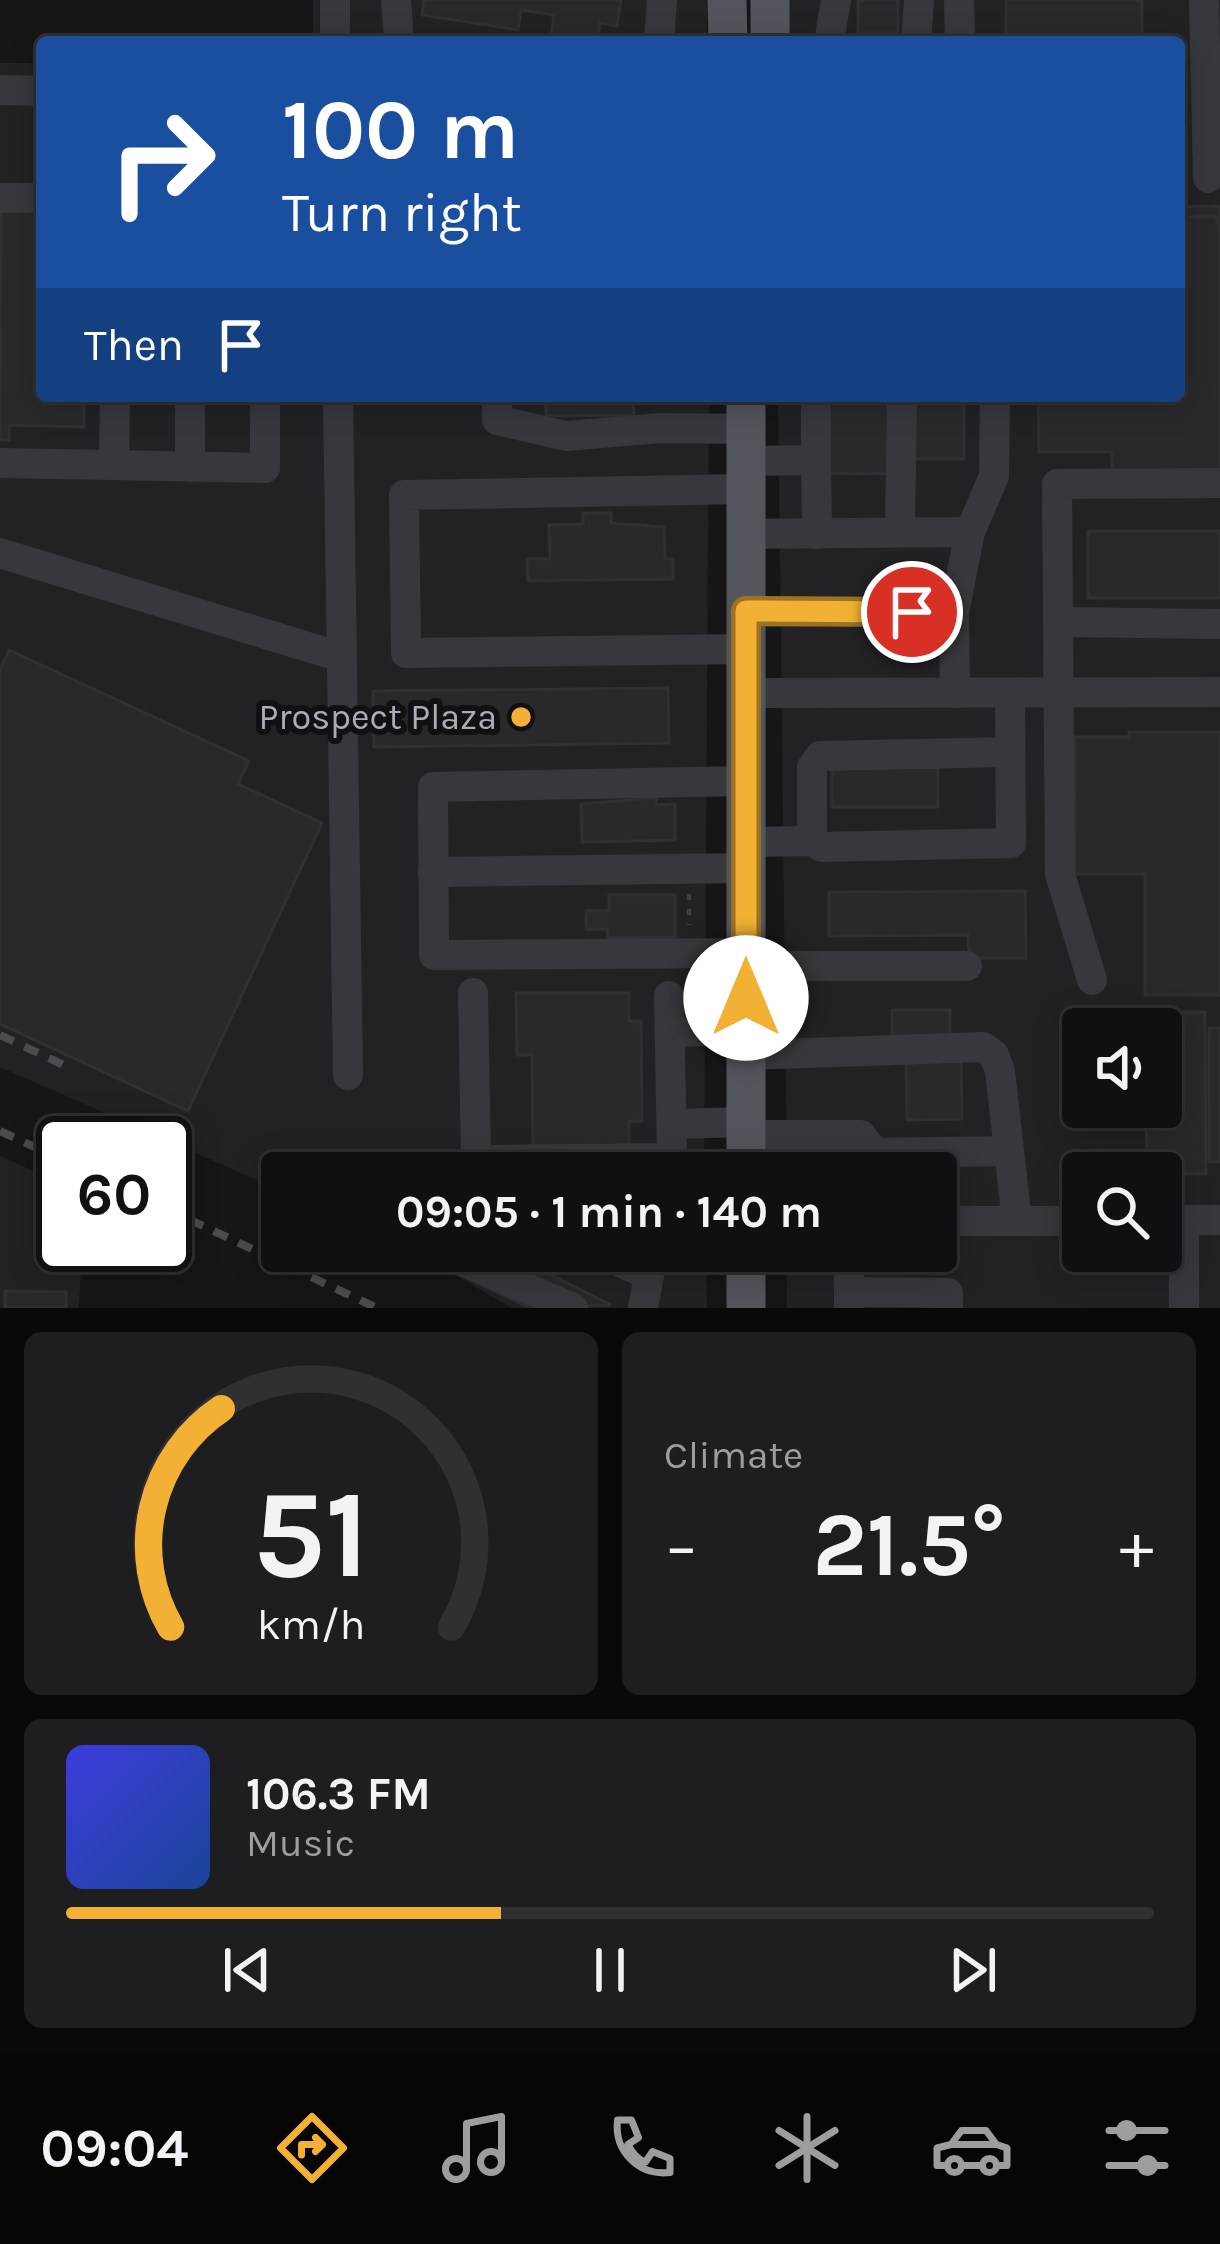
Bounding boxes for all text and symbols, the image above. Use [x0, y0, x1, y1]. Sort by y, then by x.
text: 100 m [282, 81, 519, 179]
icon: right [84, 84, 240, 240]
text: Turn right [282, 181, 522, 245]
icon: arrive [208, 312, 274, 378]
text: Then [84, 319, 184, 371]
pin [861, 561, 963, 663]
icon: arrive [879, 579, 945, 645]
place label: Prospect Plaza [259, 696, 497, 738]
marker: Prospect Plaza [508, 704, 534, 730]
position arrow [683, 935, 809, 1061]
map controls [1062, 1008, 1182, 1272]
button: sound [1062, 1008, 1182, 1128]
speed limit sign: 60 [36, 1116, 192, 1272]
button: search [1062, 1152, 1182, 1272]
text: 09:05 · 1 min · 140 m [396, 1186, 822, 1238]
text: Climate [664, 1432, 803, 1478]
text: 51 [252, 1462, 370, 1607]
text: 21.5° [812, 1492, 1006, 1598]
text: − [664, 1507, 699, 1585]
text: + [1119, 1507, 1154, 1585]
text: km/h [257, 1599, 365, 1649]
text: 106.3 FM [246, 1768, 431, 1820]
text: Music [246, 1820, 355, 1866]
icon: previous [214, 1937, 280, 2003]
icon: pause [577, 1937, 643, 2003]
icon: next [940, 1937, 1006, 2003]
icon: directions [270, 2106, 354, 2190]
icon: music [435, 2106, 519, 2190]
icon: phone [600, 2106, 684, 2190]
icon: climate [765, 2106, 849, 2190]
icon: car [930, 2106, 1014, 2190]
icon: filters [1095, 2106, 1179, 2190]
text: 09:04 [41, 2116, 189, 2180]

